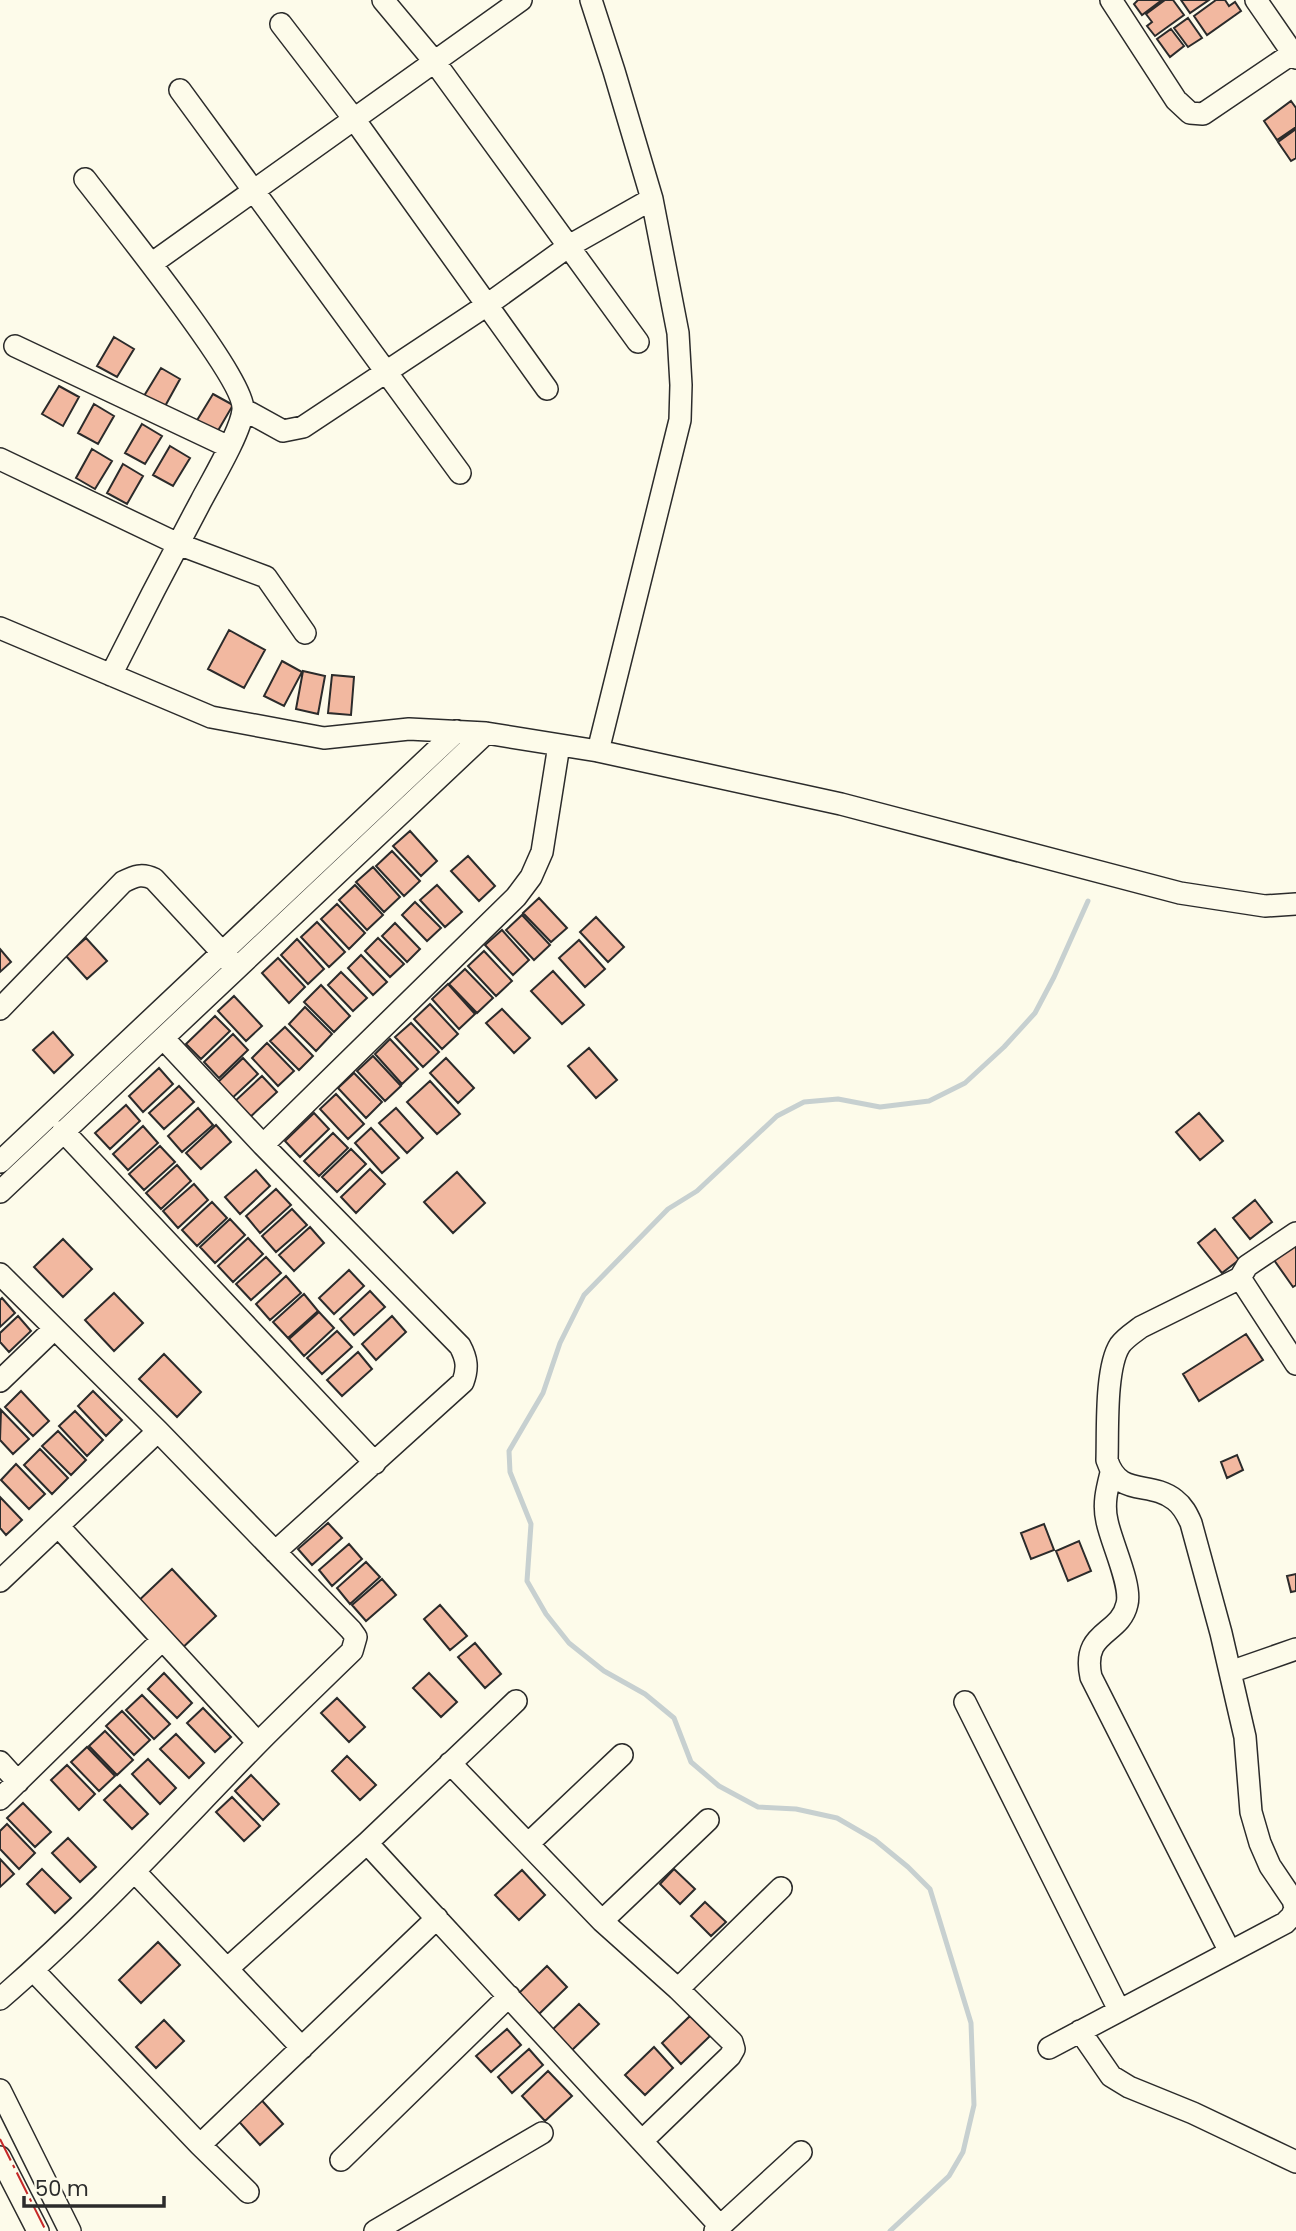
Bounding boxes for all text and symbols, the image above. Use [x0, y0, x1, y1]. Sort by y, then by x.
scale bar [24, 2164, 164, 2208]
text: 50 m [35, 2174, 89, 2203]

